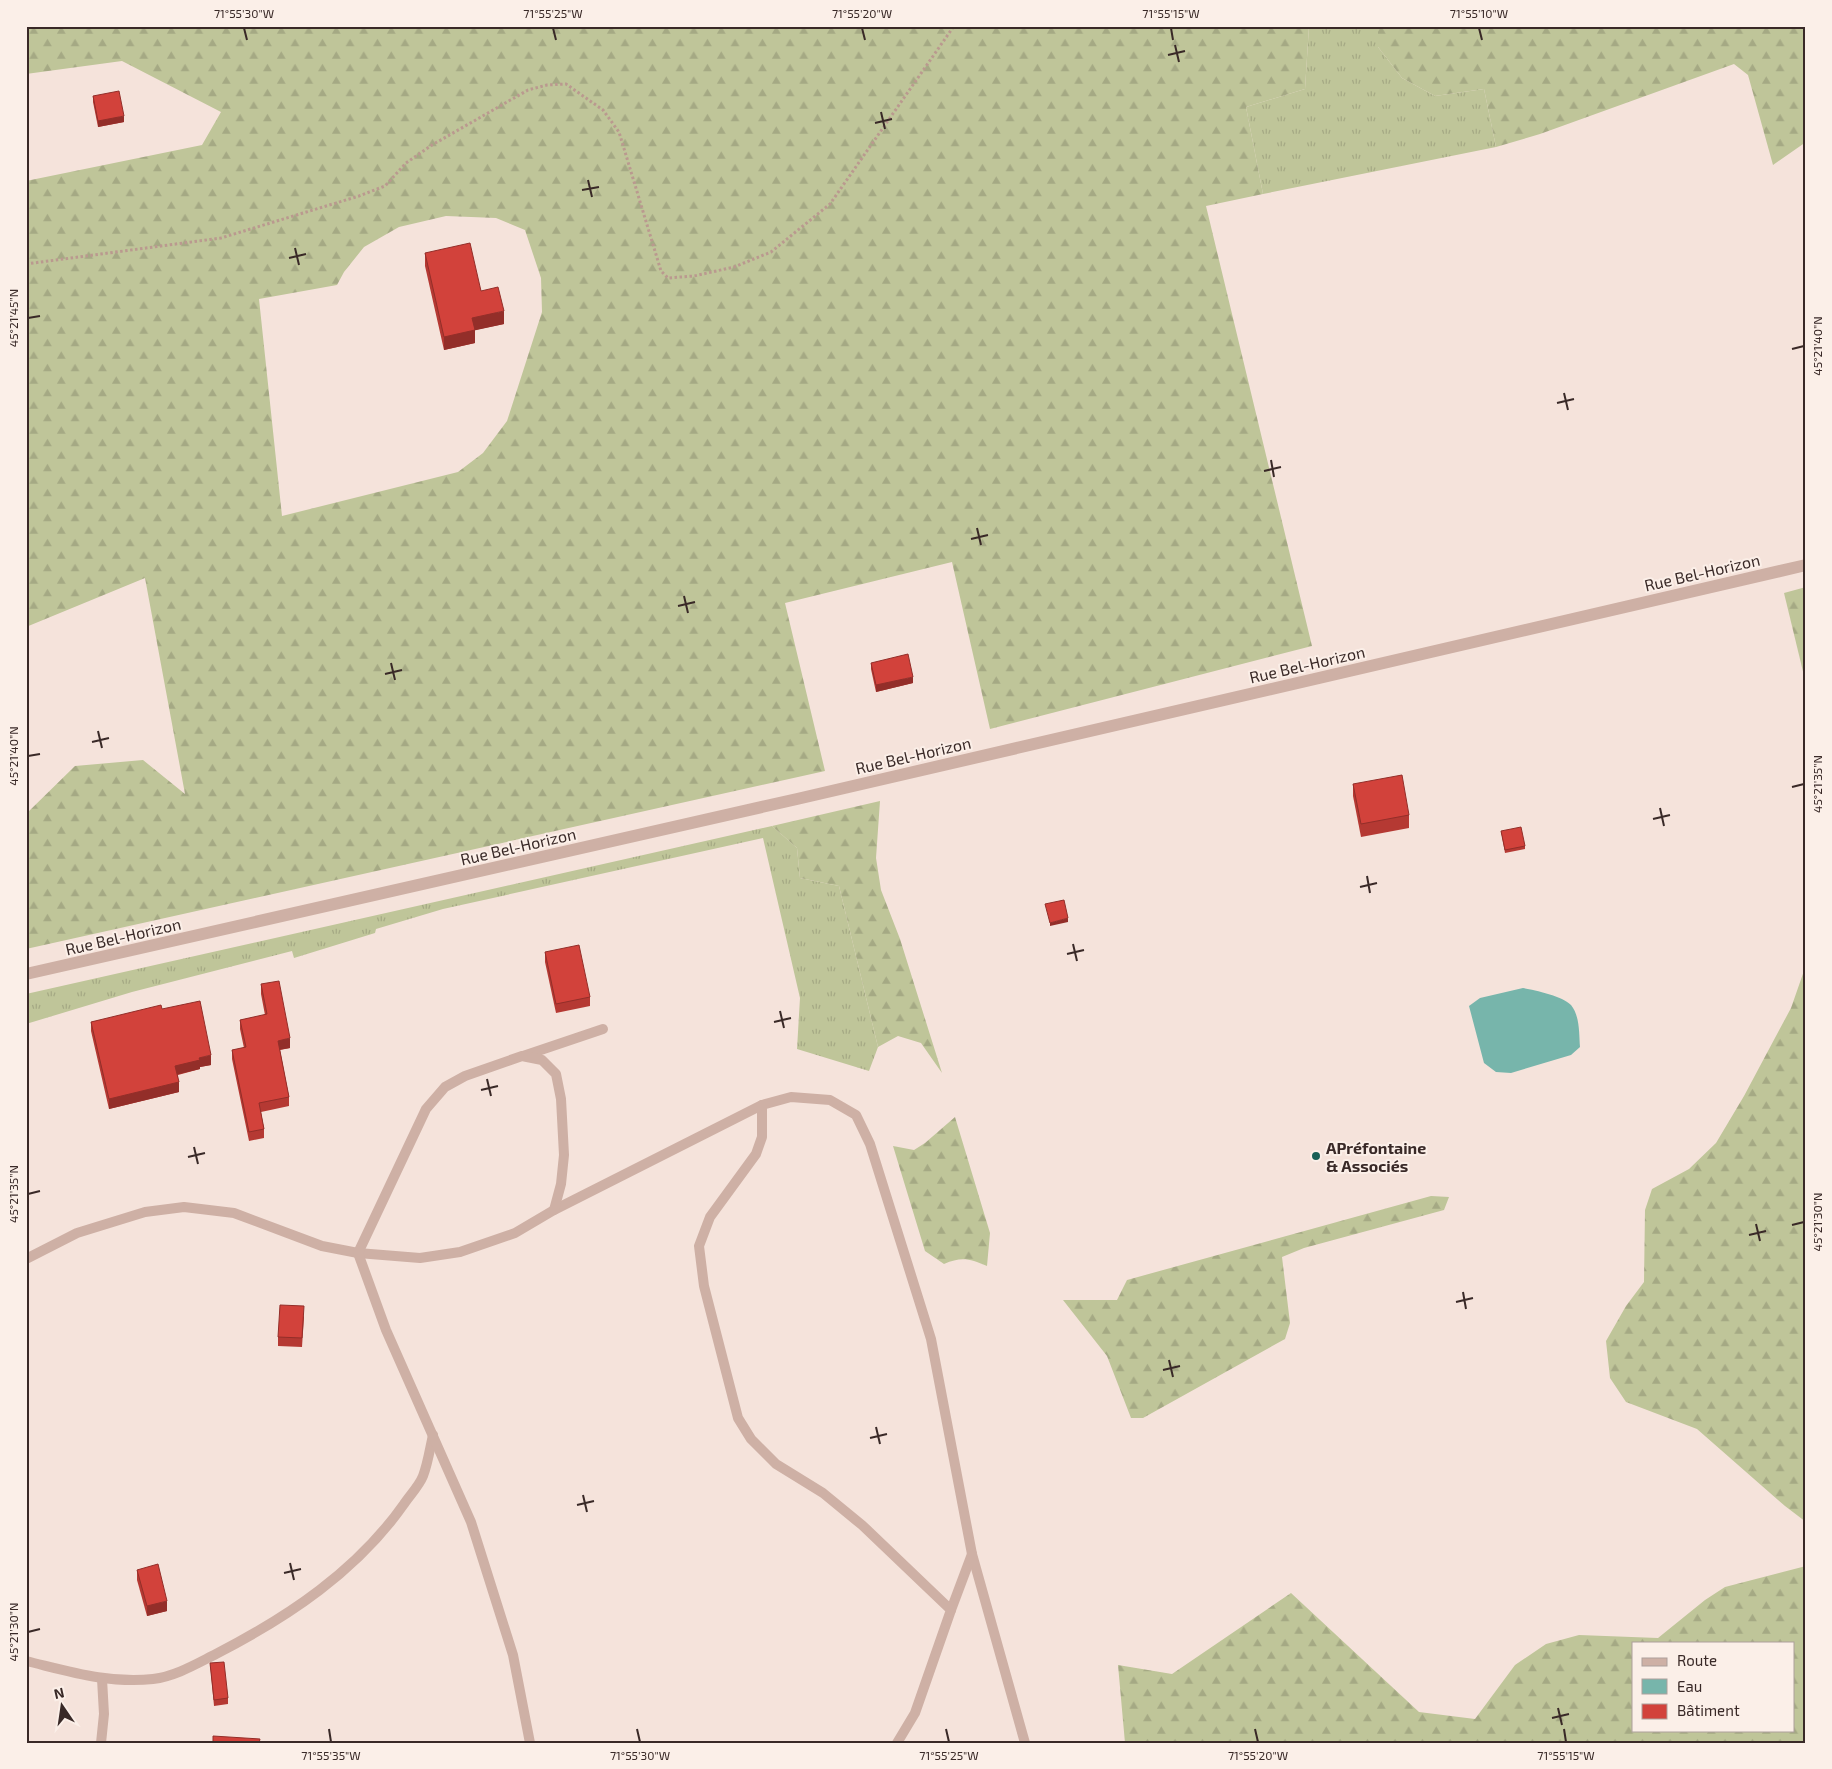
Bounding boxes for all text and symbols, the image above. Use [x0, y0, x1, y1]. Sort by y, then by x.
text: 71°55'30"W [214, 6, 274, 20]
text: 71°55'25"W [523, 6, 583, 20]
text: 71°55'20"W [832, 6, 892, 20]
text: 71°55'15"W [1142, 6, 1200, 20]
text: 71°55'10"W [1450, 6, 1508, 20]
text: 45°21'45"N [6, 289, 20, 347]
text: 45°21'40"N [1810, 316, 1824, 376]
street label: Rue Bel-Horizon [1642, 549, 1762, 595]
street label: Rue Bel-Horizon [1247, 641, 1367, 687]
text: 45°21'40"N [6, 726, 20, 786]
street label: Rue Bel-Horizon [853, 732, 973, 778]
text: 45°21'35"N [1810, 755, 1824, 813]
street label: Rue Bel-Horizon [458, 823, 578, 869]
street label: Rue Bel-Horizon [63, 913, 183, 959]
place label: APréfontaine & Associés [1326, 1138, 1426, 1175]
marker: APréfontaine & Associés [1310, 1150, 1322, 1162]
text: 45°21'35"N [6, 1165, 20, 1223]
text: 45°21'30"N [1810, 1193, 1824, 1251]
text: 45°21'30"N [6, 1603, 20, 1661]
legend [1632, 1642, 1794, 1732]
text: Route [1677, 1651, 1717, 1669]
text: Eau [1677, 1677, 1702, 1695]
north arrow [38, 1682, 88, 1732]
text: N [52, 1683, 66, 1702]
text: Bâtiment [1677, 1701, 1740, 1719]
text: 71°55'35"W [301, 1748, 361, 1762]
text: 71°55'30"W [610, 1748, 670, 1762]
text: 71°55'25"W [919, 1748, 979, 1762]
text: 71°55'20"W [1228, 1748, 1288, 1762]
text: 71°55'15"W [1537, 1748, 1595, 1762]

